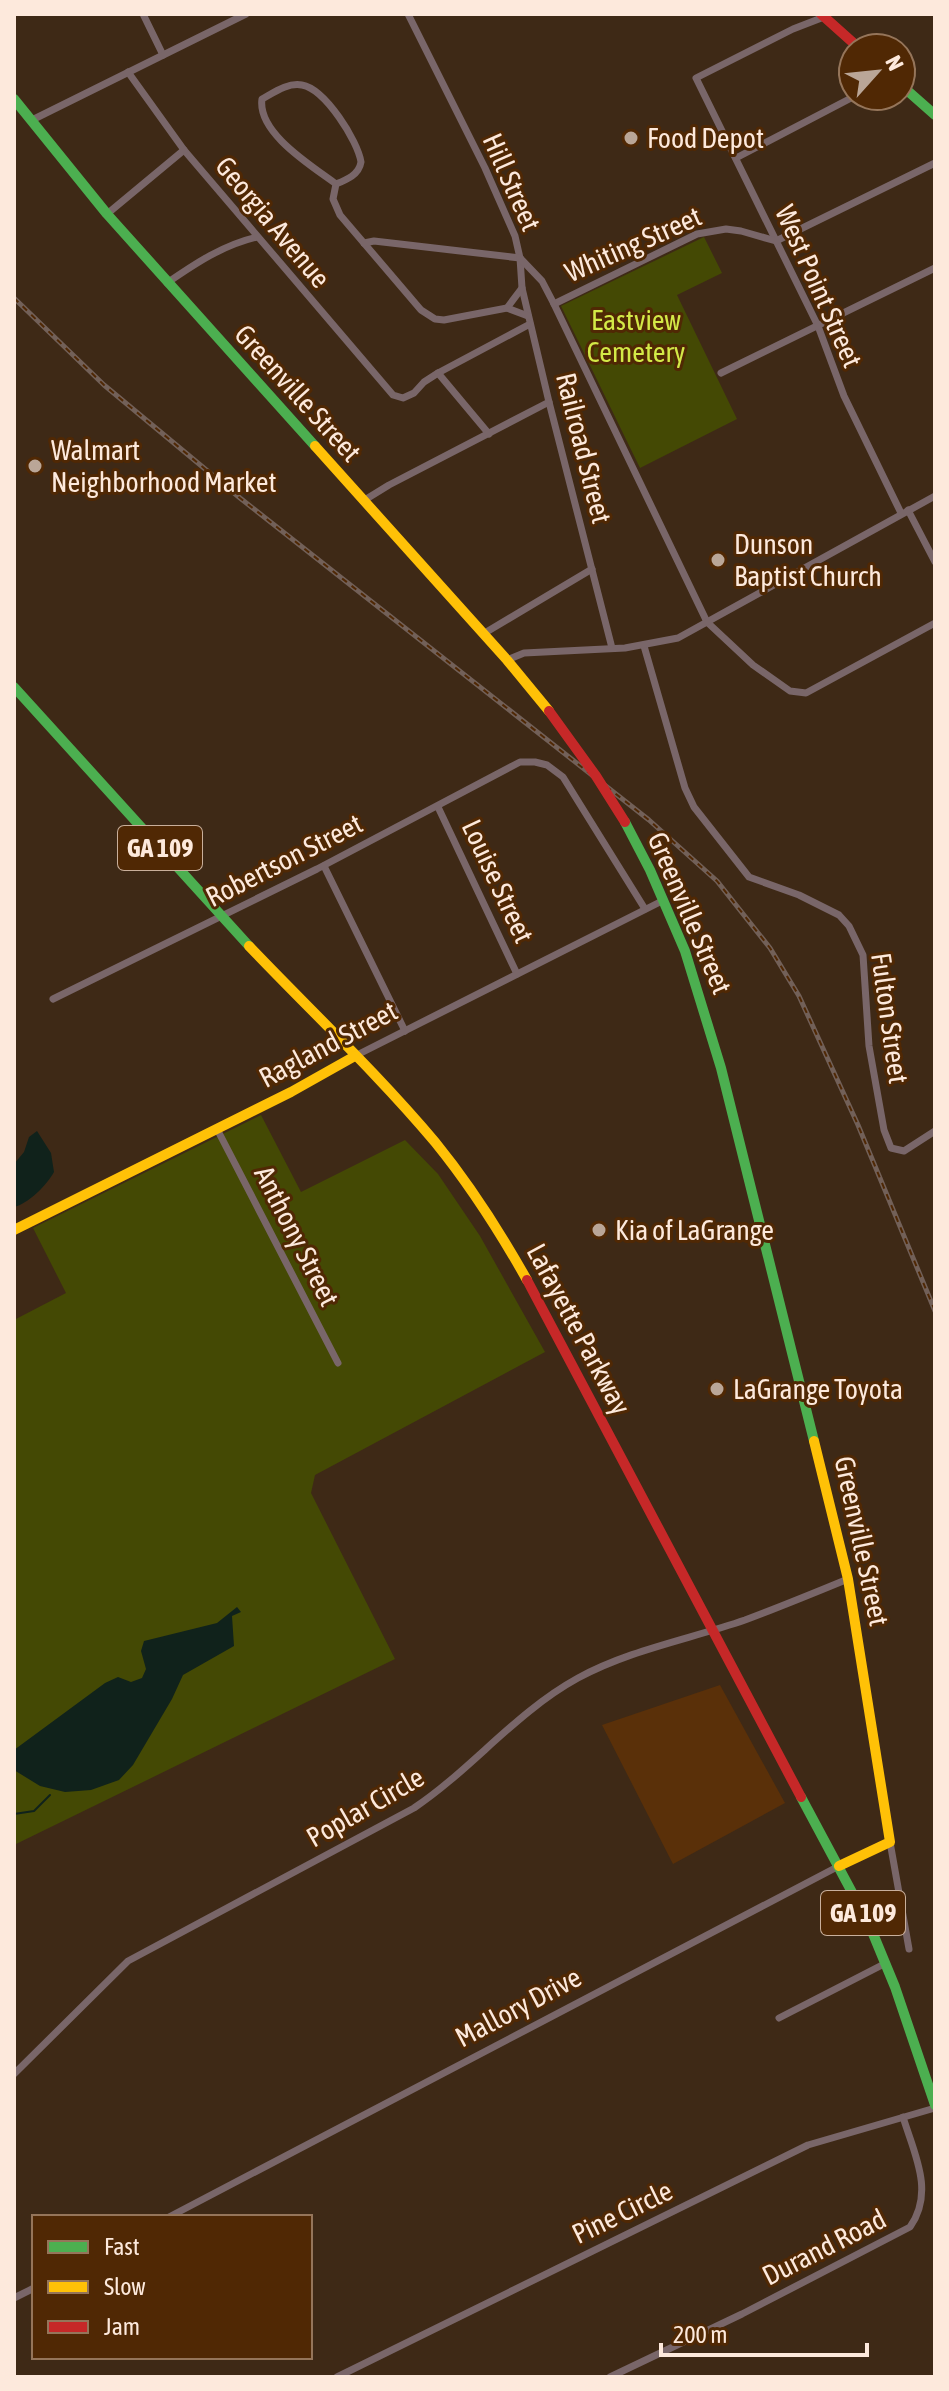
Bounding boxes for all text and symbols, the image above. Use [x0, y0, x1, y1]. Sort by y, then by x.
north arrow [837, 32, 917, 112]
text: N [880, 51, 909, 75]
place label: Food Depot [647, 122, 764, 154]
street label: Hill Street [476, 129, 548, 235]
marker: Food Depot [622, 129, 640, 147]
street label: Georgia Avenue [209, 150, 337, 294]
street label: Whiting Street [560, 200, 706, 288]
street label: West Point Street [769, 200, 869, 372]
park label: Eastview Cemetery [587, 304, 685, 368]
street label: Greenville Street [228, 318, 368, 468]
street label: Railroad Street [550, 369, 618, 527]
place label: Walmart Neighborhood Market [51, 434, 277, 498]
marker: Walmart Neighborhood Market [26, 457, 44, 475]
place label: Dunson Baptist Church [734, 528, 882, 592]
marker: Dunson Baptist Church [709, 551, 727, 569]
street label: Robertson Street [201, 807, 367, 913]
street label: Louise Street [456, 814, 540, 948]
road number: GA 109 [118, 826, 202, 870]
street label: Greenville Street [642, 827, 738, 999]
street label: Fulton Street [865, 951, 915, 1085]
street label: Ragland Street [254, 994, 402, 1094]
street label: Anthony Street [248, 1161, 346, 1311]
place label: Kia of LaGrange [615, 1214, 774, 1246]
marker: Kia of LaGrange [590, 1221, 608, 1239]
street label: Lafayette Parkway [521, 1238, 637, 1420]
place label: LaGrange Toyota [733, 1373, 903, 1405]
marker: LaGrange Toyota [708, 1380, 726, 1398]
street label: Greenville Street [828, 1453, 896, 1629]
street label: Poplar Circle [301, 1761, 429, 1853]
road number: GA 109 [821, 1891, 905, 1935]
street label: Mallory Drive [450, 1961, 586, 2053]
street label: Pine Circle [567, 2174, 677, 2250]
street label: Durand Road [757, 2202, 891, 2292]
legend [32, 2215, 312, 2359]
text: Fast [104, 2233, 140, 2260]
text: Slow [104, 2273, 146, 2300]
scale bar [661, 2307, 867, 2357]
text: Jam [104, 2313, 140, 2340]
text: 200 m [673, 2321, 727, 2348]

